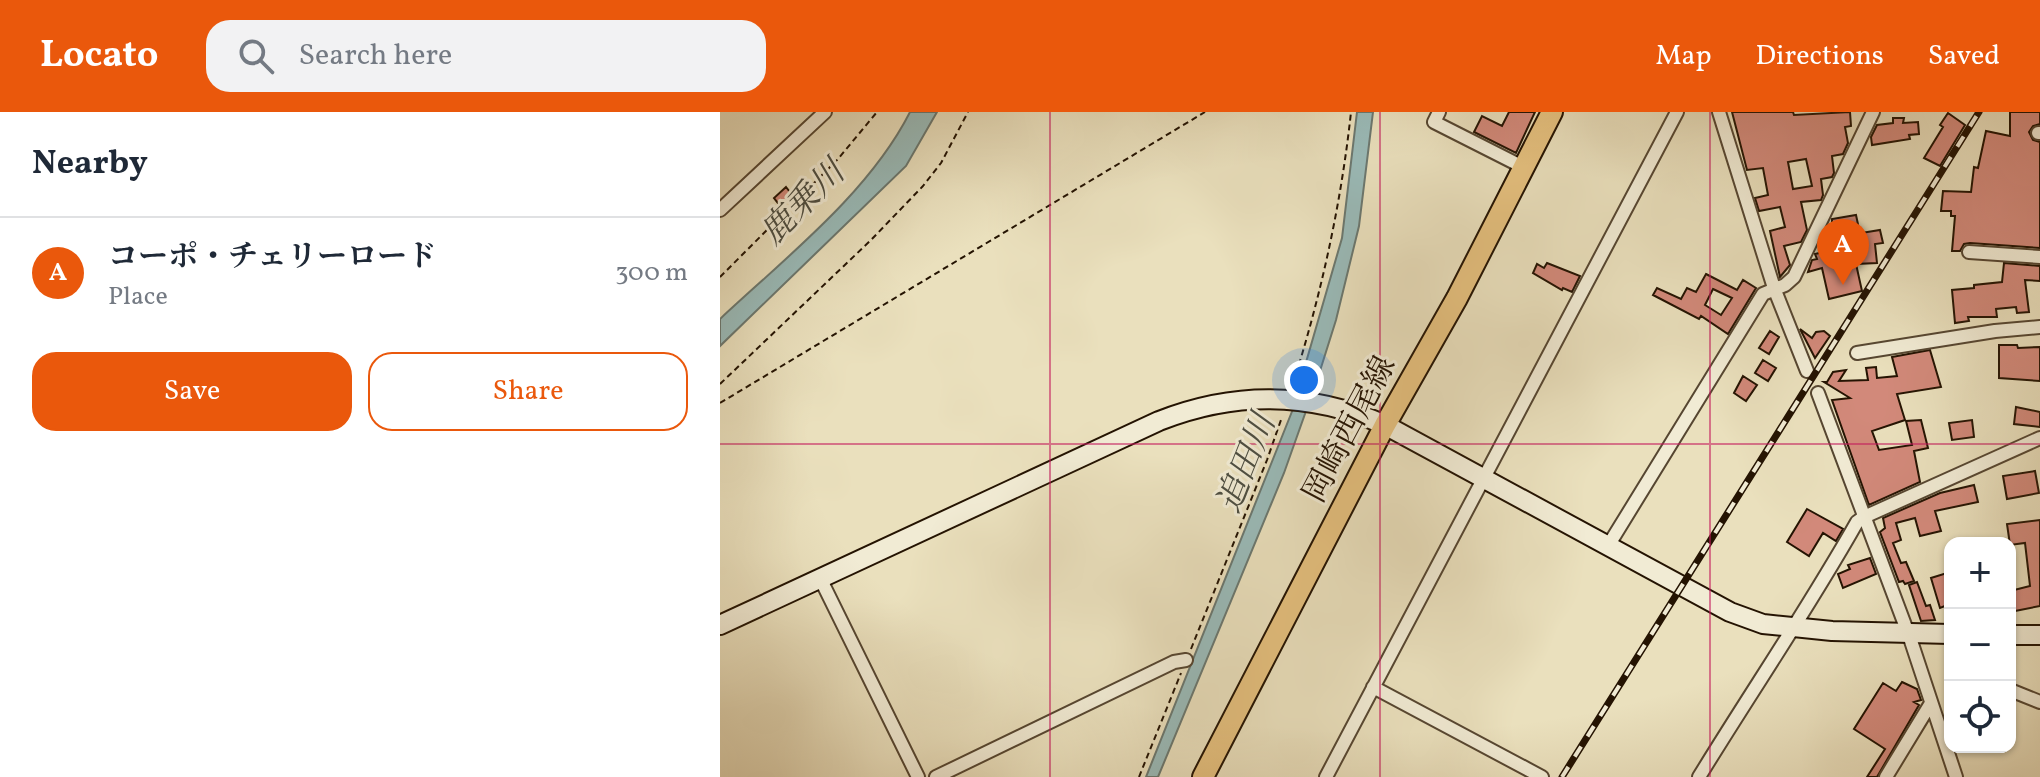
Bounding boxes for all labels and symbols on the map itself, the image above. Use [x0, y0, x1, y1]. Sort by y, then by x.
water label: 鹿乗川 [751, 148, 860, 257]
pin: A [1817, 219, 1869, 285]
street label: 岡崎西尾線 [1294, 349, 1408, 511]
your location [1284, 360, 1324, 400]
water label: 追田川 [1207, 404, 1290, 520]

